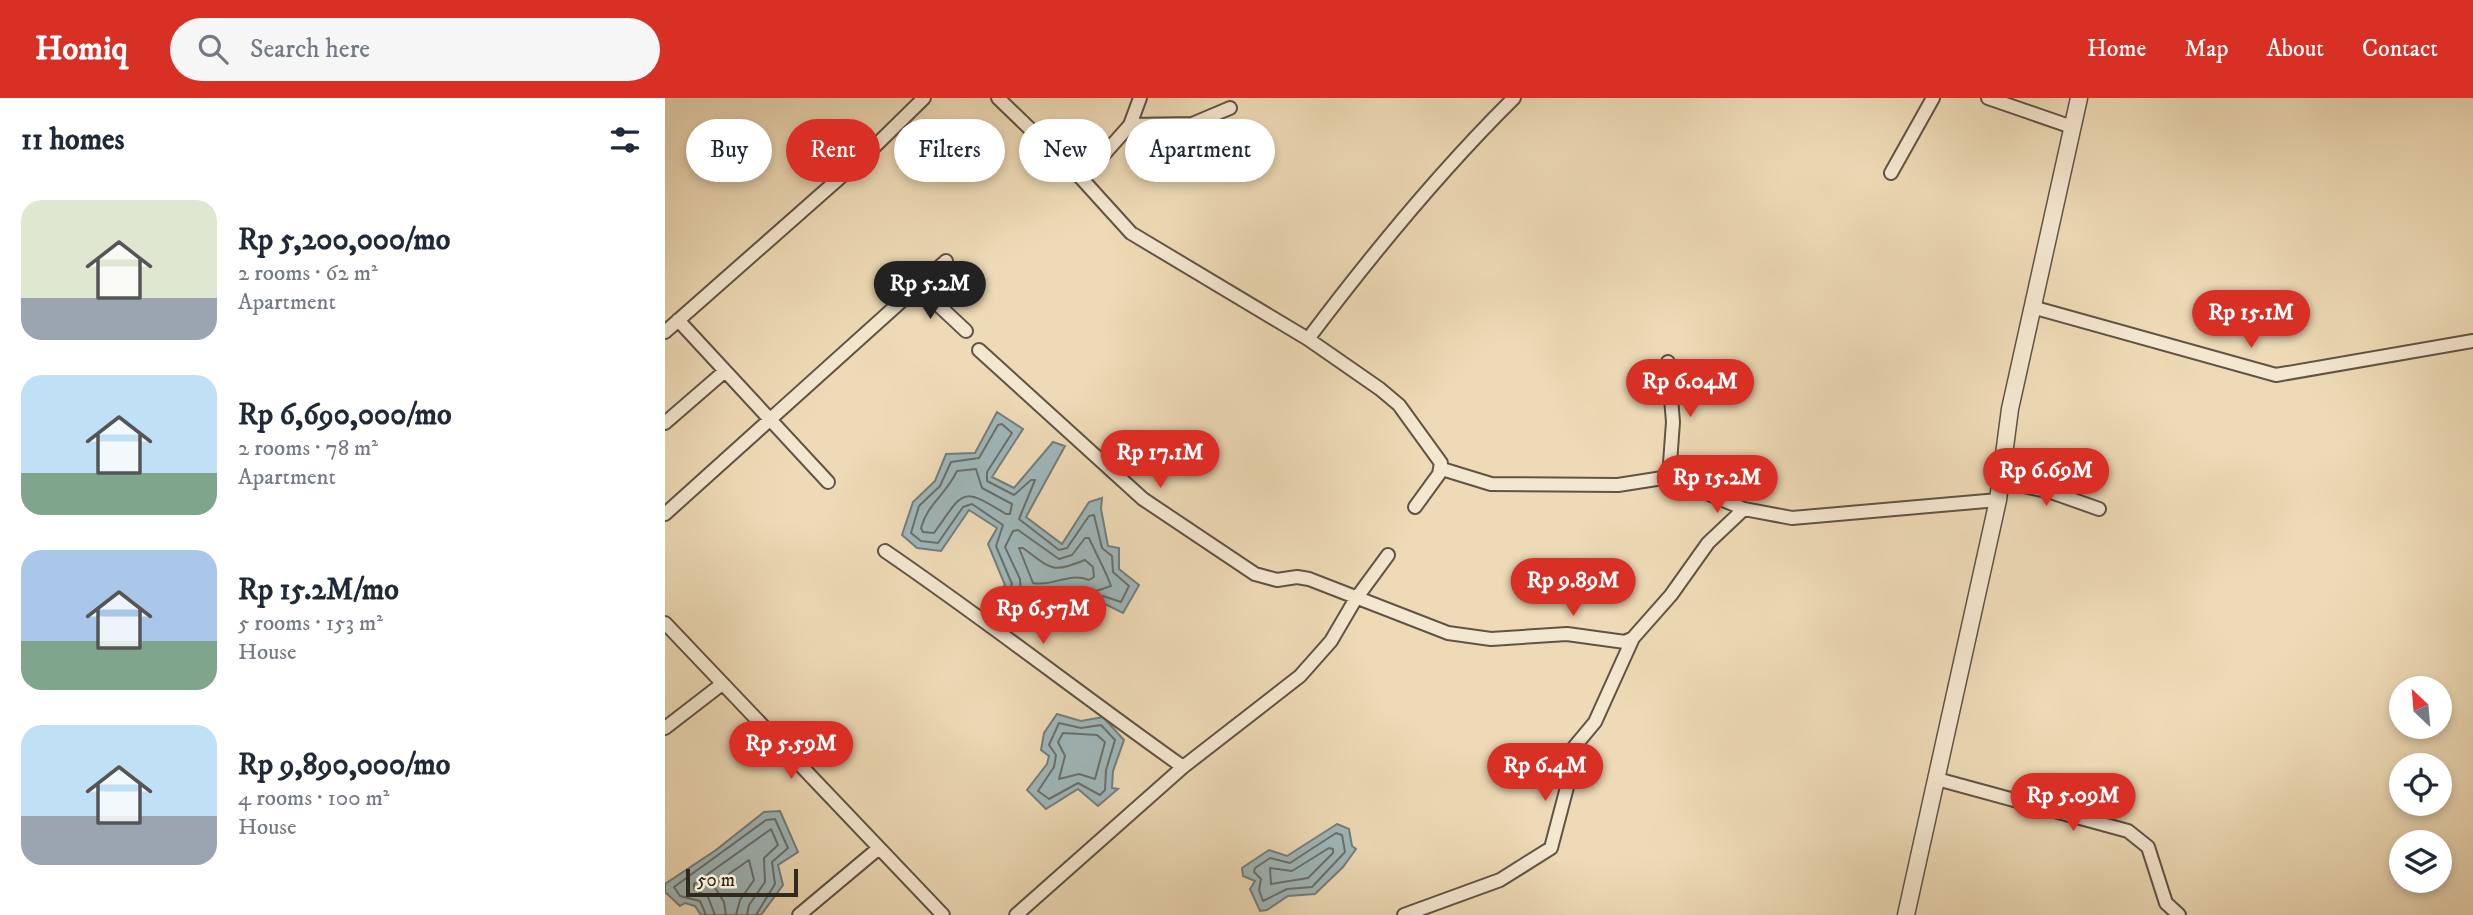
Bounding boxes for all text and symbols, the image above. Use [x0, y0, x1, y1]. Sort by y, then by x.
search box [170, 18, 660, 81]
text: Homiq [35, 29, 128, 70]
icon: search [194, 30, 232, 68]
text: Search here [250, 33, 370, 66]
text: Home [2087, 34, 2146, 64]
text: Map [2184, 34, 2229, 64]
text: About [2267, 34, 2324, 64]
text: Contact [2362, 34, 2438, 64]
chip: Buy [686, 119, 772, 182]
chip: Rent [786, 119, 880, 182]
chip: Filters [894, 119, 1005, 182]
chip: New [1019, 119, 1111, 182]
chip: Apartment [1125, 119, 1275, 182]
icon: filters [606, 121, 644, 159]
text: 11 homes [21, 122, 125, 159]
text: Rp 5,200,000/mo [238, 222, 450, 259]
icon: home [77, 228, 161, 312]
text: 2 rooms · 62 m² [238, 259, 378, 288]
pin: Rp 5.2M [865, 262, 995, 321]
text: Rp 5.2M [890, 269, 970, 298]
text: Apartment [238, 288, 336, 317]
pin: Rp 15.1M [2179, 290, 2323, 350]
text: Rp 15.1M [2208, 298, 2294, 327]
pin: Rp 6.04M [1618, 360, 1762, 419]
text: Rp 6.04M [1642, 367, 1738, 396]
text: Rp 6,690,000/mo [238, 397, 452, 434]
icon: home [77, 403, 161, 487]
pin: Rp 17.1M [1088, 430, 1232, 490]
text: 2 rooms · 78 m² [238, 434, 378, 463]
text: Rp 17.1M [1116, 438, 1204, 467]
pin: Rp 6.69M [1974, 448, 2118, 508]
pin: Rp 15.2M [1645, 456, 1789, 515]
text: Rp 6.69M [1999, 456, 2093, 485]
text: Apartment [238, 463, 336, 492]
text: Rp 15.2M [1673, 463, 1761, 492]
pin: Rp 9.89M [1501, 559, 1645, 618]
text: Rp 9.89M [1527, 566, 1619, 595]
text: Rp 15.2M/mo [238, 572, 399, 609]
icon: home [77, 578, 161, 662]
pin: Rp 6.57M [971, 587, 1115, 646]
text: Rp 6.57M [996, 594, 1090, 623]
text: 5 rooms · 153 m² [238, 609, 383, 638]
text: House [238, 638, 296, 667]
north arrow [2389, 676, 2452, 738]
map controls [2389, 676, 2452, 893]
pin: Rp 5.59M [719, 722, 863, 781]
text: Rp 5.59M [745, 729, 837, 758]
pin: Rp 6.4M [1480, 744, 1610, 803]
text: Rp 9,890,000/mo [238, 747, 450, 784]
text: Rp 6.4M [1503, 751, 1587, 780]
icon: home [77, 753, 161, 837]
button: locate [2389, 753, 2452, 816]
pin: Rp 5.09M [2001, 774, 2145, 833]
text: Rp 5.09M [2027, 781, 2119, 810]
text: 4 rooms · 100 m² [238, 784, 390, 813]
text: House [238, 813, 296, 842]
button: layers [2389, 830, 2452, 893]
scale bar [686, 866, 798, 898]
text: 50 m [697, 869, 735, 892]

